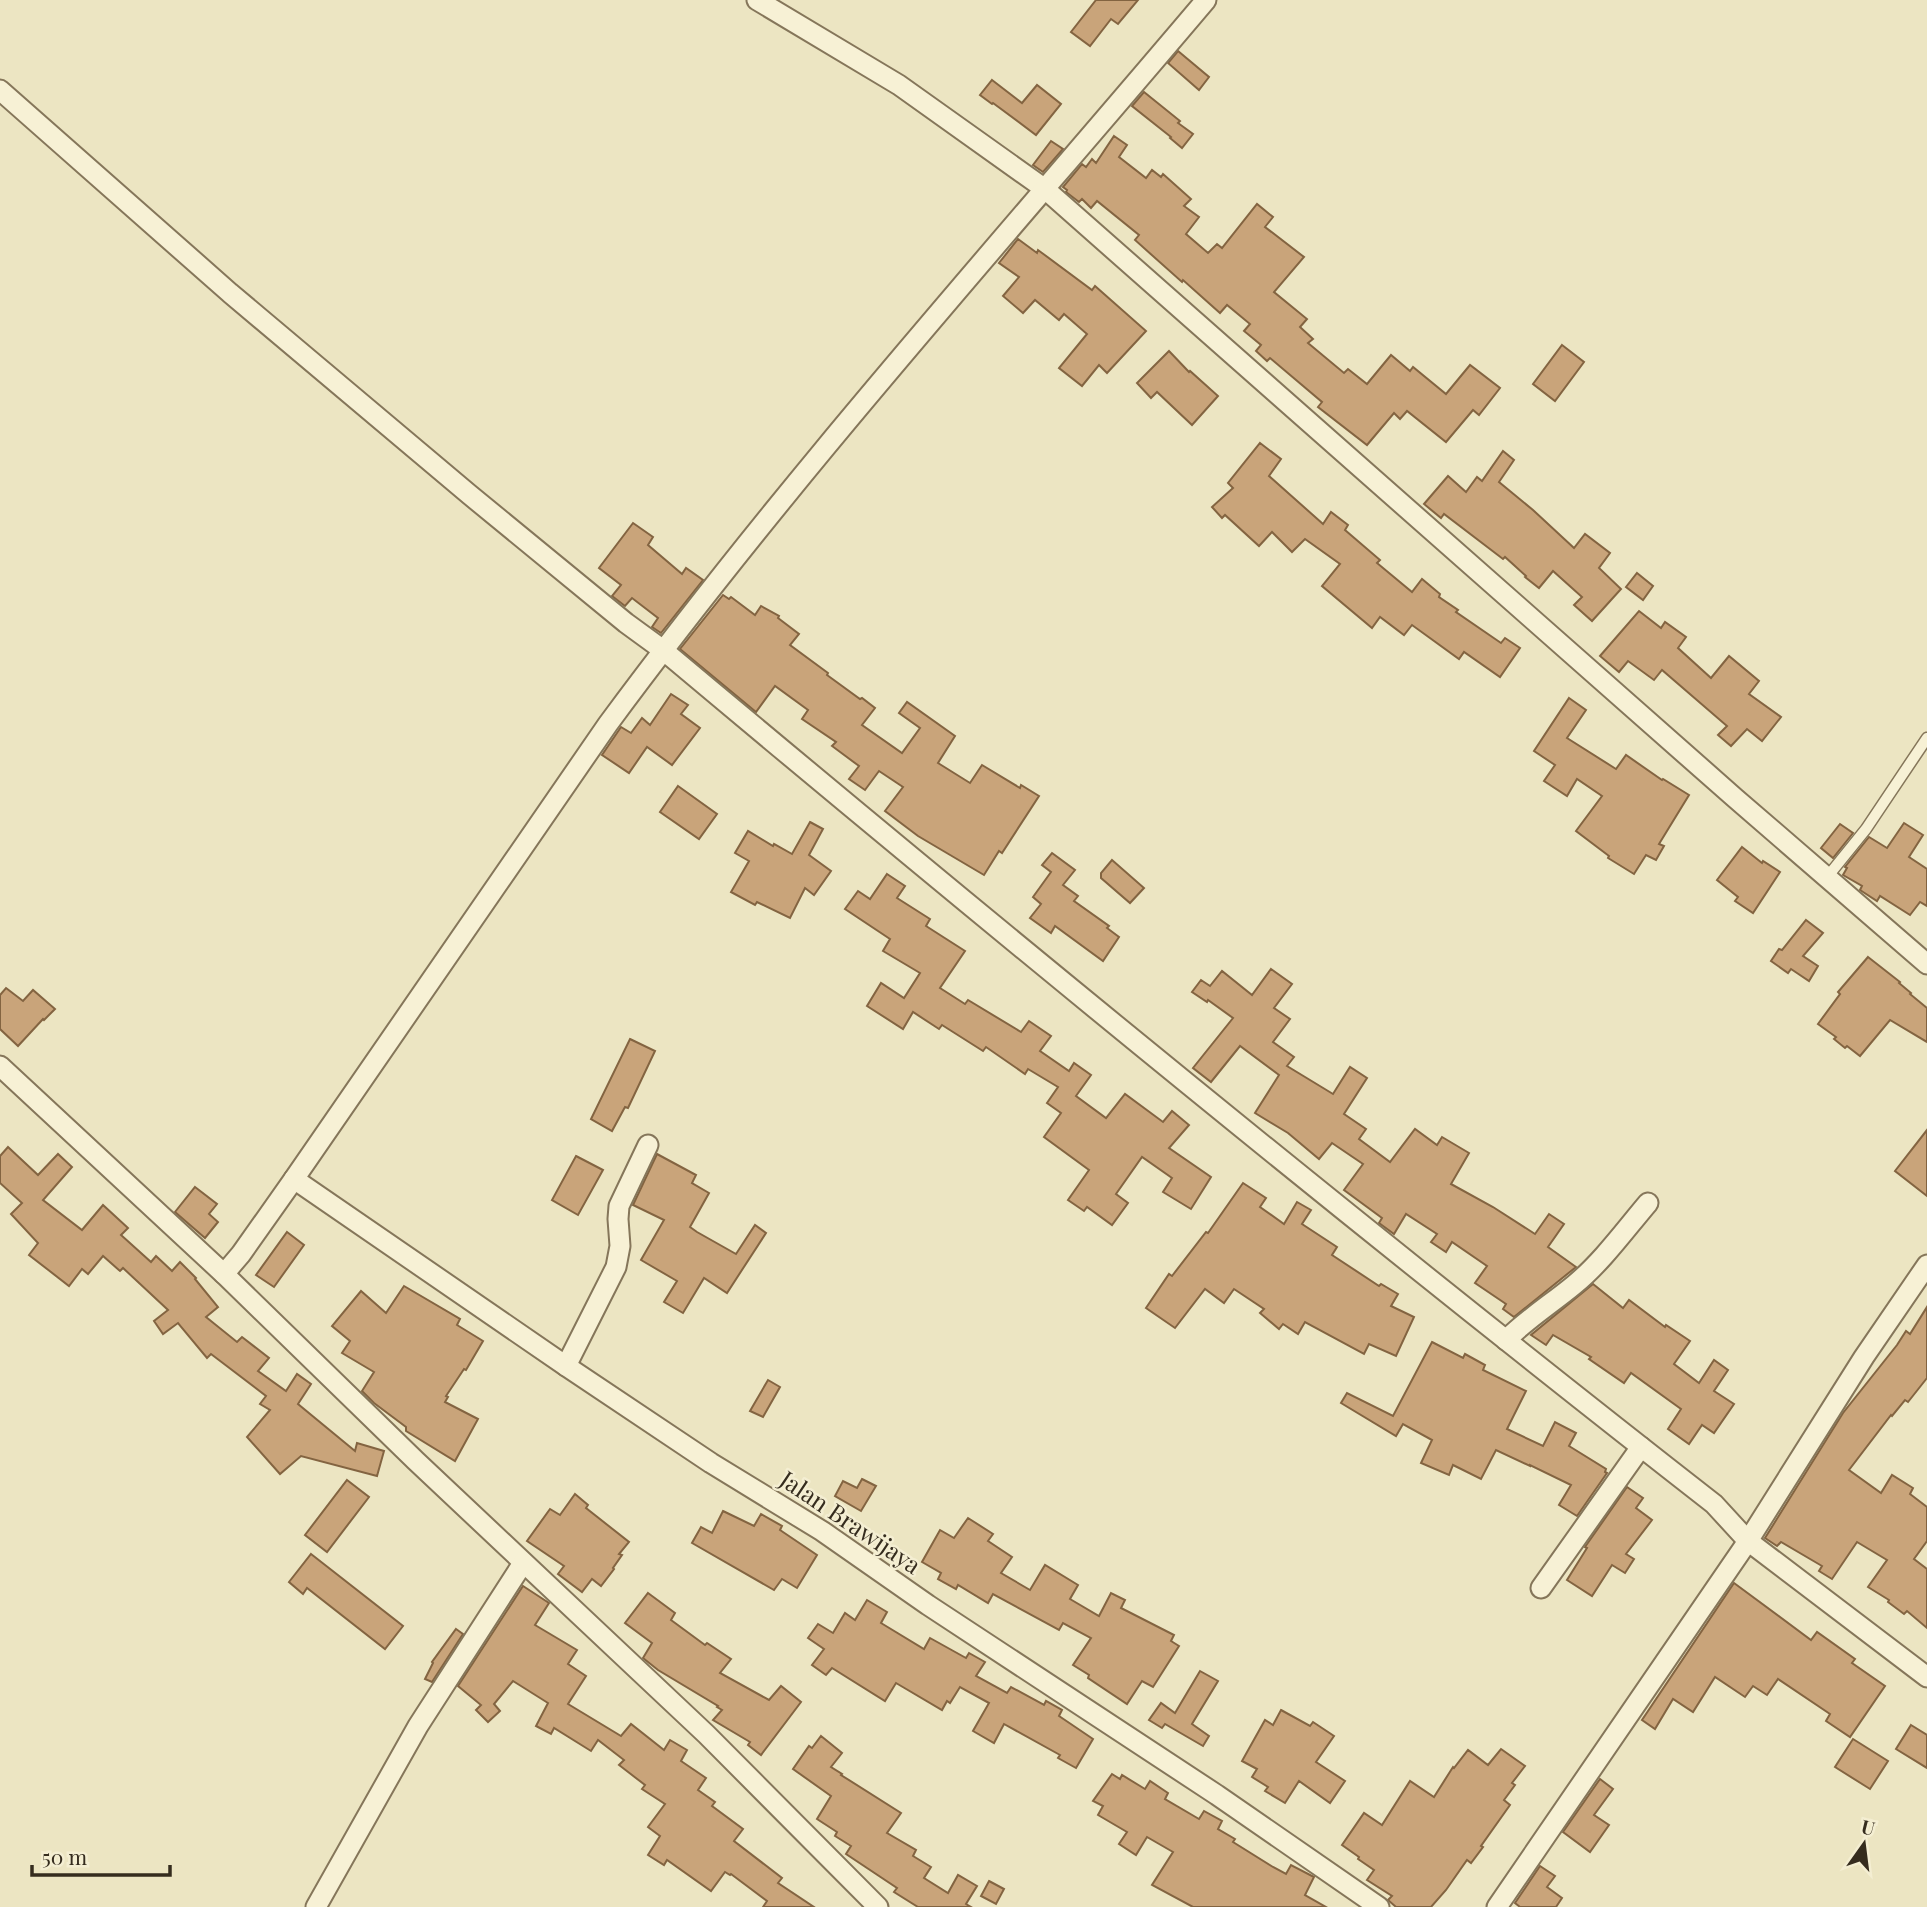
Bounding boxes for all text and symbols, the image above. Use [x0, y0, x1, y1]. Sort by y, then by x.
street label: Jalan Brawijaya [774, 1462, 928, 1580]
north arrow [1829, 1809, 1899, 1879]
text: U [1859, 1812, 1878, 1841]
scale bar [32, 1834, 170, 1878]
text: 50 m [42, 1842, 88, 1870]

